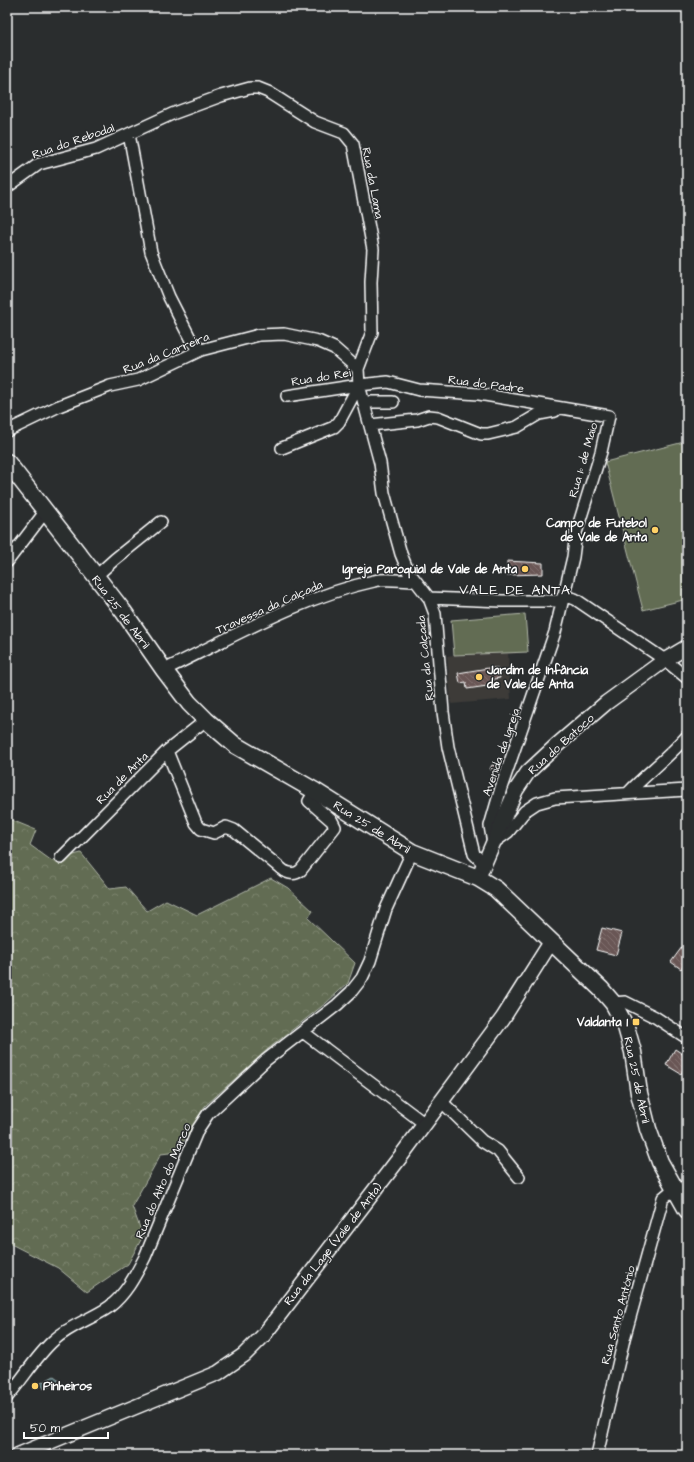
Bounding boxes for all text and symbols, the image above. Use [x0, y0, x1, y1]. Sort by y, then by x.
street label: Rua do Rebodal [30, 119, 117, 164]
street label: Rua da Lama [357, 146, 388, 220]
street label: Rua da Carreira [121, 328, 212, 378]
street label: Rua do Rei [290, 364, 352, 391]
street label: Rua do Padre [447, 371, 525, 398]
street label: Rua 1º de Maio [565, 420, 602, 500]
place label: Campo de Futebol de Vale de Anta [546, 515, 648, 546]
marker: Campo de Futebol de Vale de Anta [650, 525, 660, 535]
place label: Igreja Paroquial de Vale de Anta [342, 561, 518, 580]
marker: Igreja Paroquial de Vale de Anta [520, 564, 530, 574]
street label: Rua 25 de Abril [87, 572, 154, 653]
street label: Travessa da Calçada [213, 576, 325, 639]
district label: VALE DE ANTA [459, 580, 571, 600]
street label: Rua da Calçada [413, 615, 438, 701]
place label: Jardim de Infância de Vale de Anta [486, 662, 589, 693]
marker: Jardim de Infância de Vale de Anta [474, 672, 484, 682]
street label: Avenida da Igreja [479, 706, 525, 799]
street label: Rua do Batoco [524, 710, 598, 779]
street label: Rua de Anta [92, 748, 152, 808]
street label: Rua 25 de Abril [330, 797, 414, 858]
place label: Valdanta 1 [576, 1014, 628, 1031]
marker: Valdanta 1 [631, 1017, 641, 1027]
street label: Rua 25 de Abril [619, 1035, 654, 1125]
street label: Rua do Alto do Marco [131, 1121, 196, 1242]
street label: Rua da Lage (Vale de Anta) [280, 1179, 387, 1310]
street label: Rua Santo António [597, 1264, 640, 1366]
place label: Pinheiros [43, 1378, 92, 1395]
marker: Pinheiros [30, 1381, 40, 1391]
scale bar [24, 1414, 108, 1440]
text: 50 m [30, 1420, 61, 1437]

